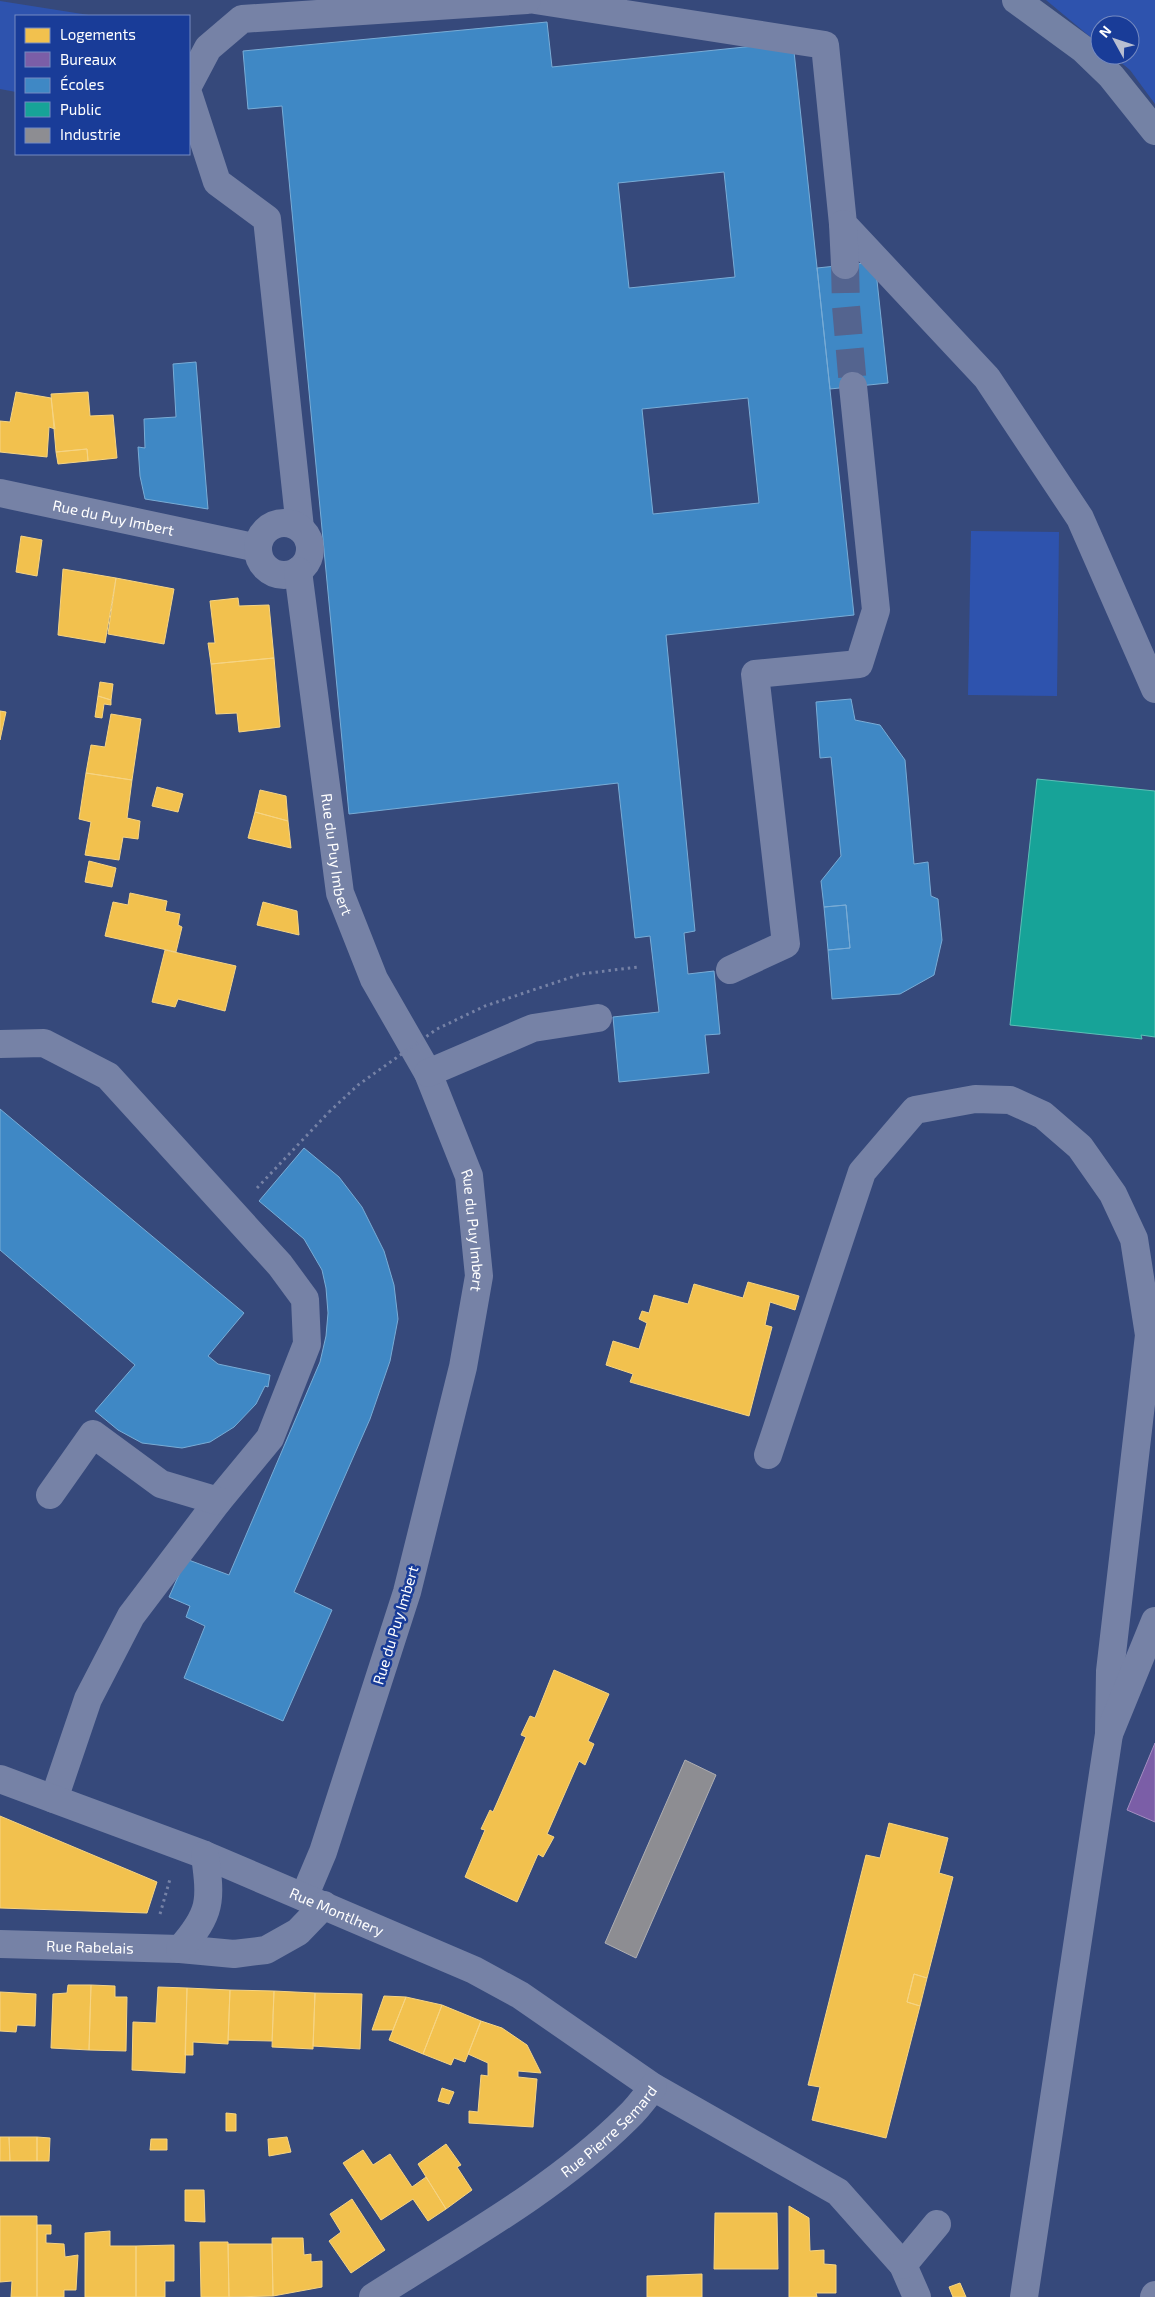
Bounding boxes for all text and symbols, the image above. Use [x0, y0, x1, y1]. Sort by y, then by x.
legend [15, 15, 190, 155]
north arrow [1090, 15, 1140, 65]
text: N [1095, 22, 1114, 41]
text: Logements [60, 25, 136, 43]
text: Bureaux [60, 50, 117, 68]
text: Écoles [60, 75, 104, 93]
text: Public [60, 100, 101, 118]
text: Industrie [60, 125, 121, 143]
street label: Rue du Puy Imbert [51, 495, 176, 539]
street label: Rue du Puy Imbert [318, 792, 357, 918]
street label: Rue du Puy Imbert [458, 1166, 489, 1293]
street label: Rue du Puy Imbert [368, 1563, 422, 1687]
street label: Rue Montlhery [287, 1883, 387, 1939]
street label: Rue Rabelais [46, 1936, 134, 1957]
street label: Rue Pierre Semard [557, 2082, 660, 2181]

